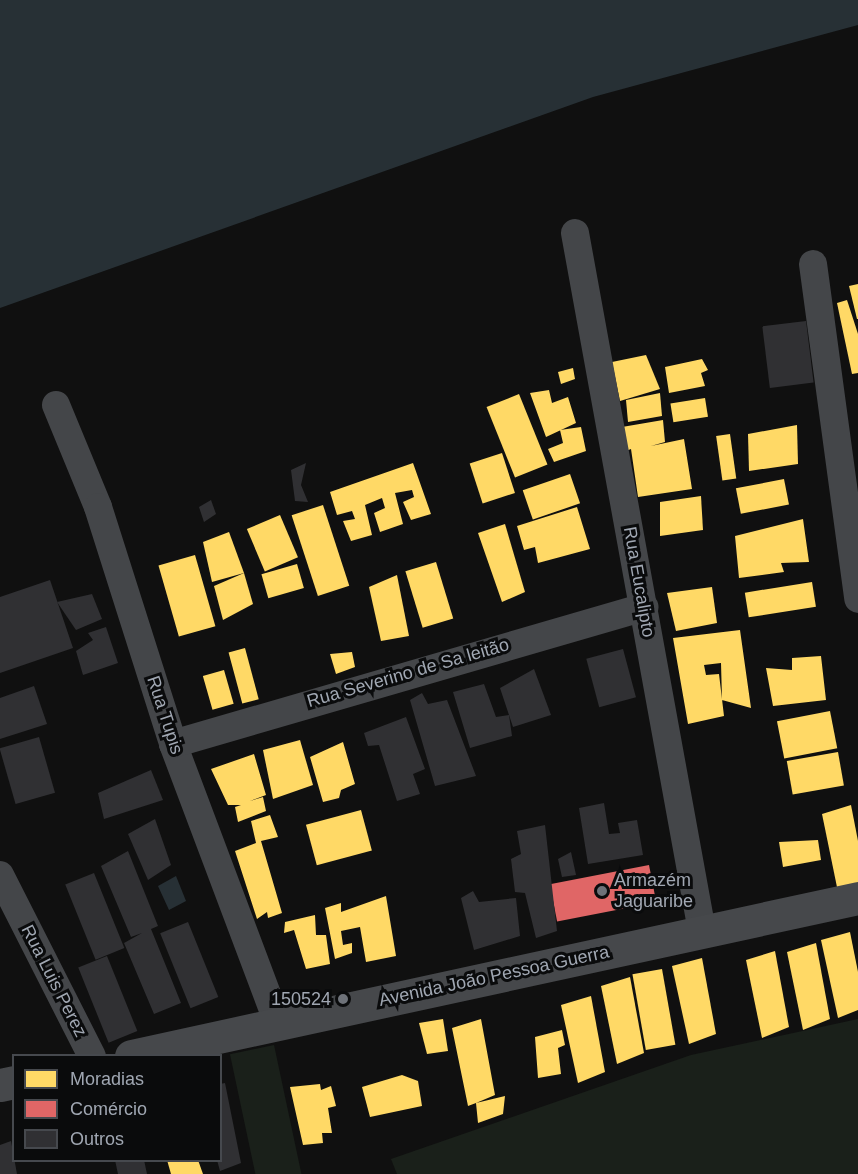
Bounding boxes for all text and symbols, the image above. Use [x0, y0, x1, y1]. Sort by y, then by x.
street label: Rua Eucalipto [619, 525, 659, 639]
street label: Rua Severino de Sa leitão [305, 634, 511, 712]
street label: Rua Tupis [142, 673, 188, 757]
place label: Armazém Jaguaribe [614, 870, 693, 912]
marker: Armazém Jaguaribe [595, 884, 609, 898]
street label: Rua Luis Perez [16, 921, 92, 1041]
street label: Avenida João Pessoa Guerra [377, 941, 611, 1011]
place label: 150524 [271, 988, 331, 1010]
marker: 150524 [336, 992, 350, 1006]
legend [12, 1054, 222, 1162]
text: Moradias [70, 1069, 144, 1089]
text: Comércio [70, 1099, 147, 1119]
text: Outros [70, 1129, 124, 1149]

